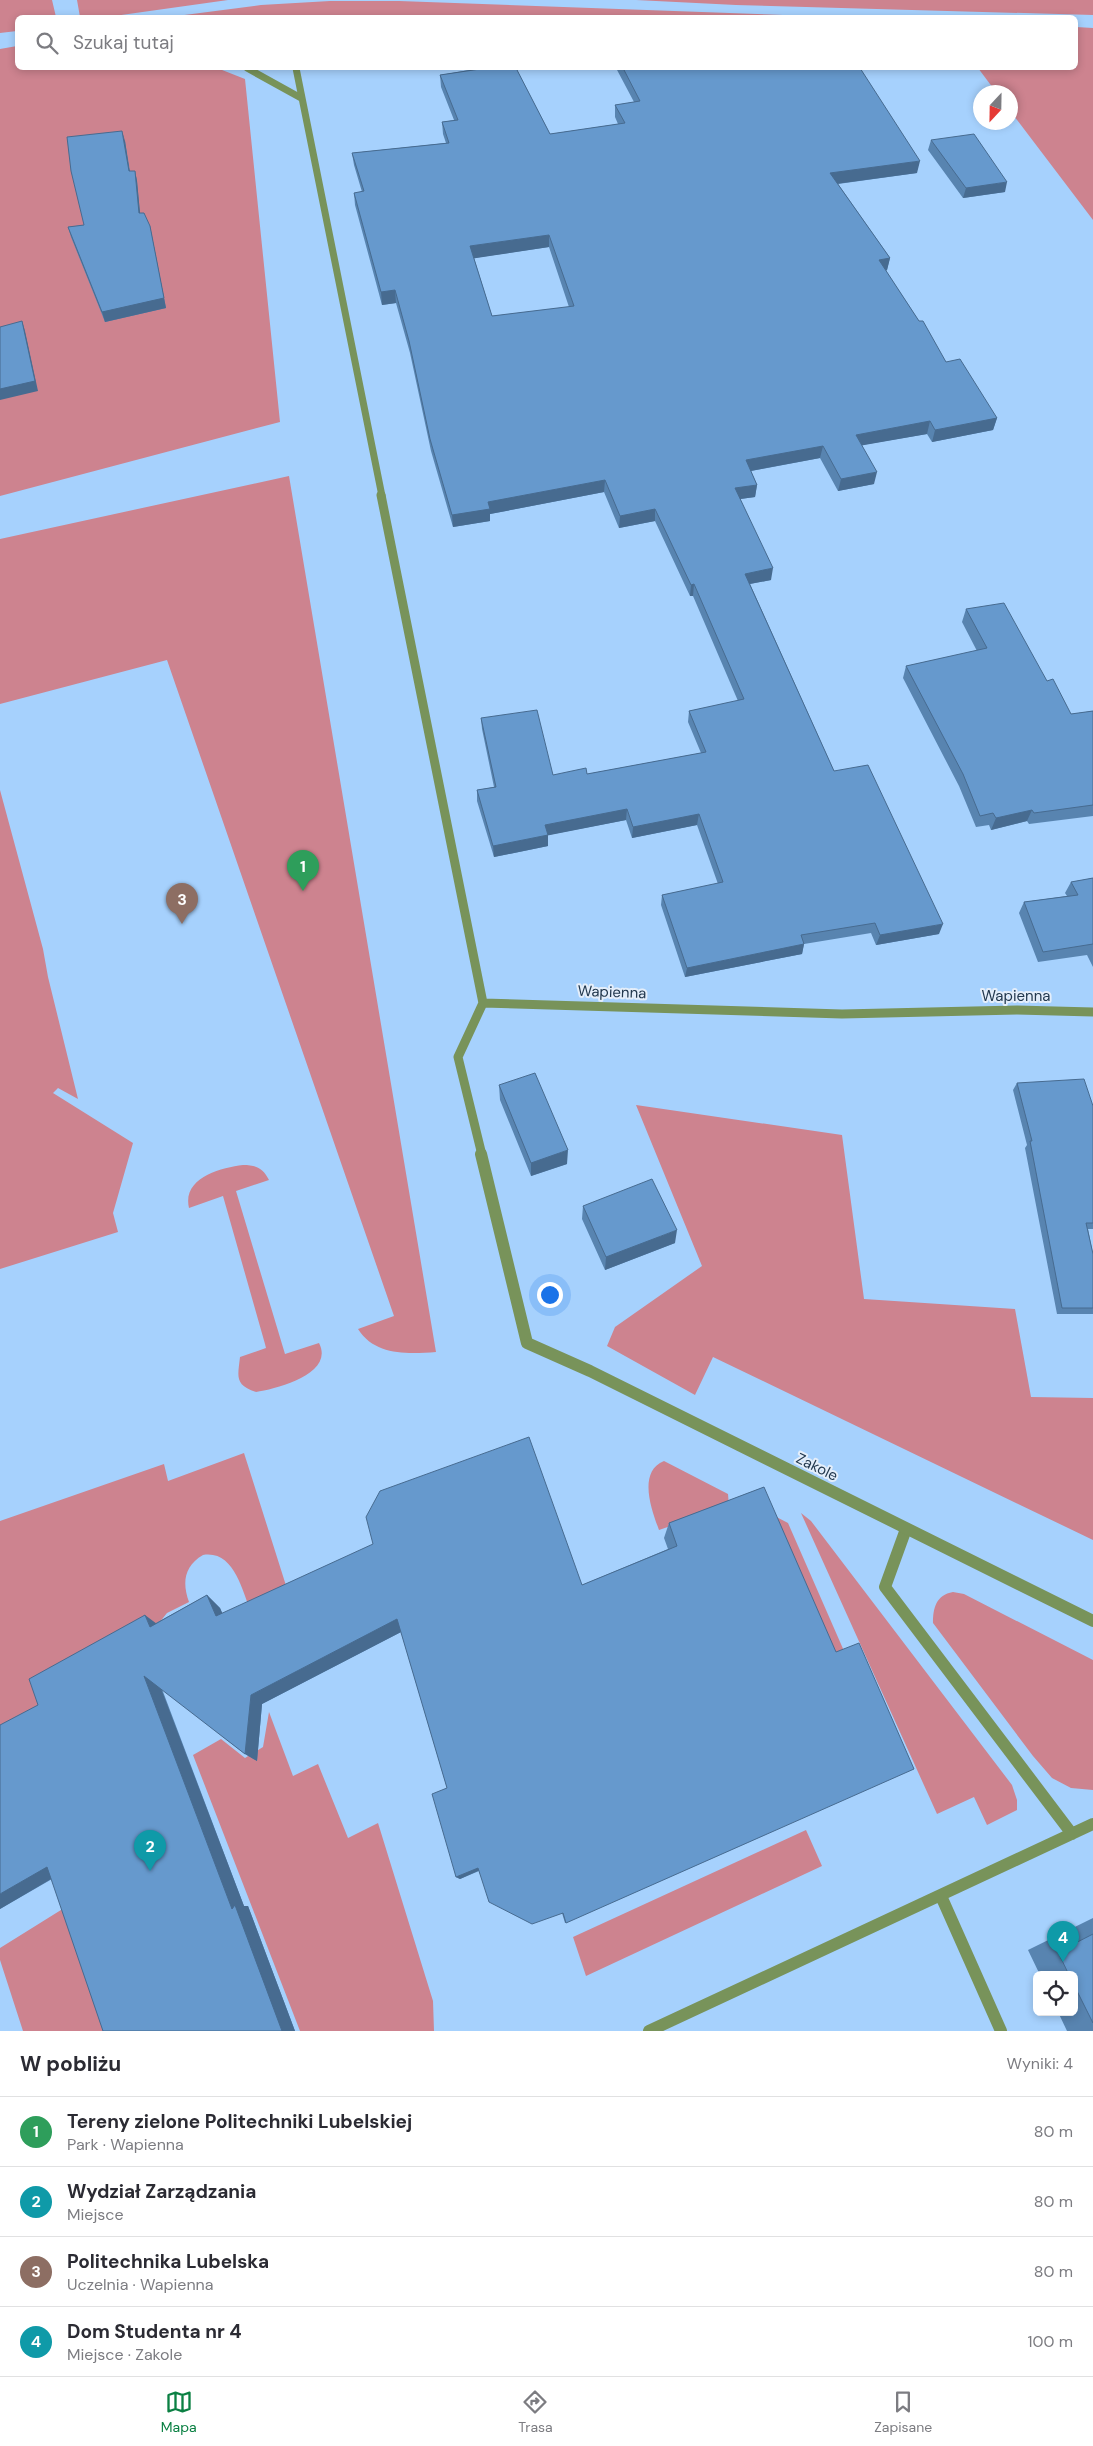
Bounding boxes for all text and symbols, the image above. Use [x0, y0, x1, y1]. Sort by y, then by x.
search box [15, 15, 1078, 70]
icon: search [33, 29, 61, 57]
text: Szukaj tutaj [73, 30, 174, 55]
north arrow [973, 85, 1018, 130]
pin: 1 [287, 850, 319, 891]
pin: 3 [166, 883, 198, 924]
street label: Wapienna [577, 981, 647, 1003]
street label: Wapienna [982, 986, 1050, 1006]
your location [537, 1282, 563, 1308]
street label: Zakole [793, 1448, 841, 1486]
pin: 2 [134, 1830, 166, 1871]
pin: 4 [1047, 1921, 1079, 1962]
map controls [1033, 1971, 1078, 2016]
button: locate [1033, 1971, 1078, 2016]
text: W pobliżu [20, 2050, 121, 2078]
text: Wyniki: 4 [1006, 2053, 1073, 2074]
text: Tereny zielone Politechniki Lubelskiej [67, 2109, 412, 2134]
text: 1 [33, 2121, 39, 2142]
text: 80 m [1034, 2121, 1073, 2142]
text: Park · Wapienna [67, 2134, 184, 2155]
text: Wydział Zarządzania [67, 2179, 256, 2204]
text: 2 [31, 2191, 41, 2212]
text: 80 m [1034, 2191, 1073, 2212]
text: Miejsce [67, 2204, 124, 2225]
text: Politechnika Lubelska [67, 2249, 269, 2274]
text: 3 [31, 2261, 41, 2282]
text: 80 m [1034, 2261, 1073, 2282]
text: Uczelnia · Wapienna [67, 2274, 213, 2295]
text: Dom Studenta nr 4 [67, 2319, 242, 2344]
text: 4 [31, 2331, 41, 2352]
text: 100 m [1028, 2331, 1073, 2352]
text: Miejsce · Zakole [67, 2344, 182, 2365]
tab: Mapa [161, 2388, 197, 2436]
tab: Trasa [518, 2388, 553, 2436]
tab: Zapisane [874, 2388, 932, 2436]

